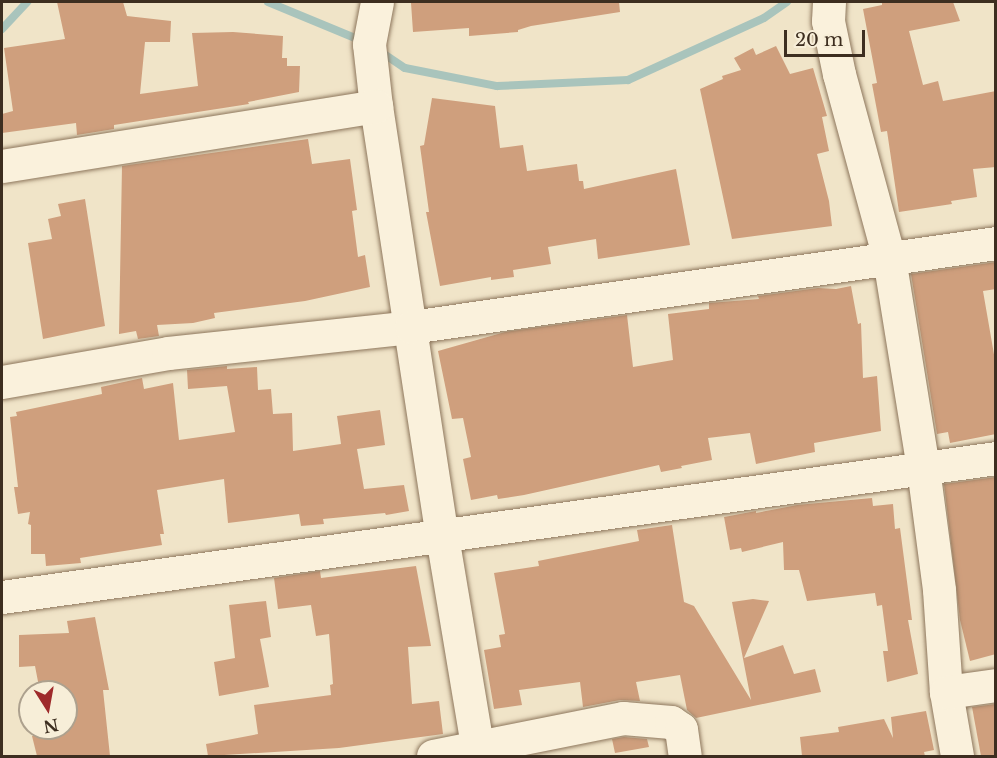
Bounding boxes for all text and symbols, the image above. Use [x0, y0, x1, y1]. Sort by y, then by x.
scale bar [787, 18, 868, 56]
text: 20 m [795, 29, 843, 51]
north arrow [18, 680, 78, 740]
text: N [42, 714, 60, 737]

